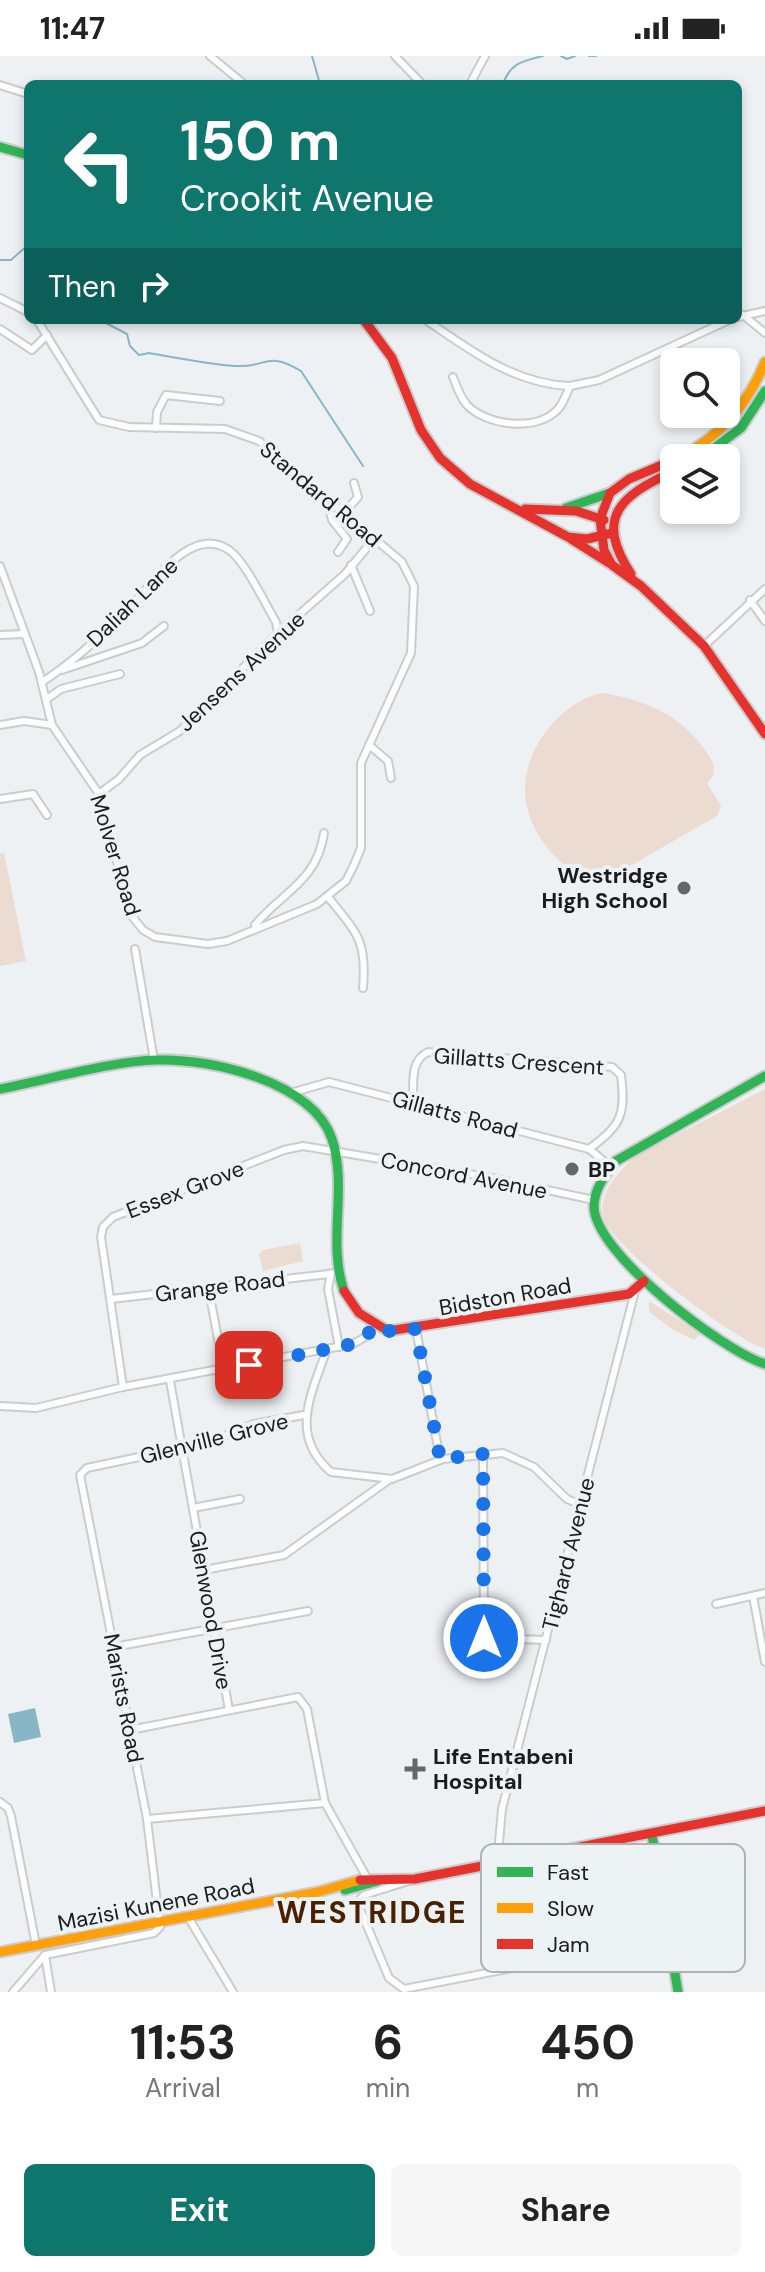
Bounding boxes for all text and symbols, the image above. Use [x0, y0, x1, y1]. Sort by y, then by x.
text: 11:47 [40, 9, 105, 48]
text: 150 m [180, 104, 341, 177]
icon: left [48, 112, 152, 216]
text: Crookit Avenue [180, 175, 434, 222]
icon: right [132, 264, 176, 308]
text: Then [48, 267, 116, 306]
map controls [660, 348, 740, 524]
button: search [660, 348, 740, 428]
street label: Standard Road [254, 435, 388, 554]
button: layers [660, 444, 740, 524]
street label: Daliah Lane [80, 551, 184, 653]
street label: Jensens Avenue [171, 605, 311, 738]
street label: Molver Road [83, 791, 148, 919]
place label: Westridge High School [541, 861, 668, 915]
marker: Westridge High School [675, 879, 693, 897]
street label: Gillatts Crescent [433, 1041, 605, 1082]
street label: Gillatts Road [389, 1084, 521, 1145]
street label: Concord Avenue [378, 1145, 550, 1206]
street label: Essex Grove [122, 1154, 248, 1225]
place label: BP [588, 1155, 616, 1184]
marker: BP [563, 1160, 581, 1178]
street label: Grange Road [153, 1264, 287, 1309]
street label: Bidston Road [437, 1271, 574, 1322]
pin [215, 1331, 283, 1399]
icon: arrive [227, 1343, 271, 1387]
street label: Glenville Grove [137, 1406, 291, 1471]
street label: Tighard Avenue [535, 1475, 602, 1634]
street label: Glenwood Drive [182, 1528, 239, 1692]
position arrow [442, 1596, 526, 1680]
street label: Marists Road [97, 1631, 150, 1765]
place label: Life Entabeni Hospital [433, 1742, 574, 1796]
marker: Life Entabeni Hospital [404, 1758, 426, 1780]
legend [481, 1844, 745, 1972]
text: Fast [547, 1858, 589, 1887]
street label: Mazisi Kunene Road [55, 1871, 257, 1938]
district label: WESTRIDGE [277, 1893, 467, 1932]
text: Slow [547, 1894, 594, 1923]
text: Jam [547, 1930, 590, 1959]
text: 11:53 [130, 2011, 236, 2074]
text: 6 [373, 2011, 403, 2074]
text: 450 [540, 2011, 635, 2074]
text: Arrival [145, 2071, 221, 2105]
text: min [366, 2071, 410, 2105]
text: m [576, 2071, 599, 2105]
button: Exit [24, 2164, 375, 2256]
button: Share [391, 2164, 741, 2256]

